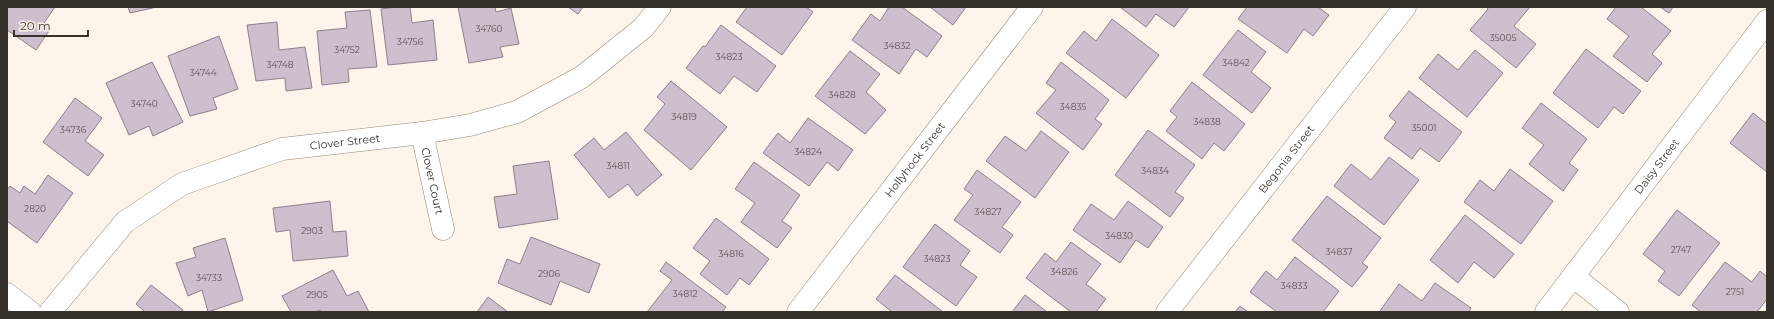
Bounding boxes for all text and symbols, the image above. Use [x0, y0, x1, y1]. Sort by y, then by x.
scale bar [14, 12, 88, 38]
text: 20 m [20, 18, 51, 33]
house number: 34760 [475, 23, 503, 34]
house number: 35005 [1489, 32, 1517, 43]
house number: 34756 [397, 36, 424, 47]
house number: 34832 [883, 40, 911, 51]
house number: 34752 [334, 44, 360, 55]
house number: 34823 [715, 51, 743, 62]
house number: 34842 [1222, 57, 1250, 68]
house number: 34748 [266, 59, 294, 70]
house number: 34744 [189, 67, 217, 78]
house number: 34828 [828, 89, 856, 100]
house number: 34740 [130, 98, 158, 109]
house number: 34835 [1060, 101, 1086, 112]
house number: 34819 [671, 111, 697, 122]
house number: 34838 [1193, 116, 1221, 127]
street label: Hollyhock Street [882, 119, 948, 200]
street label: Begonia Street [1255, 122, 1318, 196]
house number: 35001 [1411, 122, 1437, 133]
house number: 34736 [60, 124, 87, 135]
street label: Clover Street [309, 131, 381, 153]
street label: Daisy Street [1631, 135, 1683, 197]
street label: Clover Court [418, 146, 447, 216]
house number: 34824 [794, 146, 822, 157]
house number: 34811 [606, 160, 630, 171]
house number: 34834 [1141, 165, 1169, 176]
house number: 2820 [24, 203, 46, 214]
house number: 34827 [974, 206, 1002, 217]
house number: 2903 [301, 225, 323, 236]
house number: 34830 [1105, 230, 1133, 241]
house number: 2747 [1671, 244, 1691, 255]
house number: 34837 [1325, 246, 1353, 257]
house number: 34816 [718, 248, 744, 259]
house number: 34823 [923, 253, 951, 264]
house number: 34826 [1050, 266, 1078, 277]
house number: 2906 [538, 268, 561, 279]
house number: 34733 [196, 272, 222, 283]
house number: 34833 [1281, 280, 1307, 291]
house number: 2751 [1726, 286, 1744, 297]
house number: 34812 [672, 288, 698, 299]
house number: 2905 [306, 289, 328, 300]

